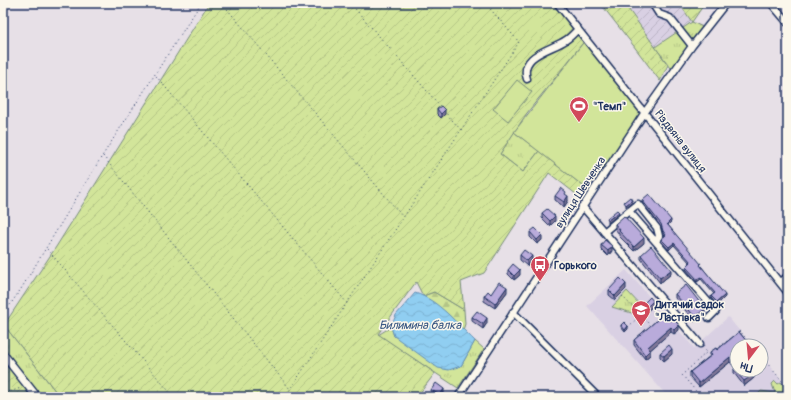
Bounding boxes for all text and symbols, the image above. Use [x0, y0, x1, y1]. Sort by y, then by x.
sports icon: "Темп" [568, 95, 590, 123]
place label: "Темп" [593, 100, 626, 113]
street label: Різдвяна вулиця [652, 107, 709, 175]
street label: вулиця Шевченка [553, 154, 608, 230]
bus stop icon: Горького [529, 254, 551, 282]
place label: Горького [554, 259, 597, 272]
place label: Дитячий садок "Ластівка" [654, 298, 725, 324]
school or university icon: Дитячий садок "Ластівка" [630, 299, 652, 327]
water label: Билимина балка [379, 318, 462, 333]
north arrow [729, 338, 769, 378]
text: Пн [738, 359, 754, 375]

